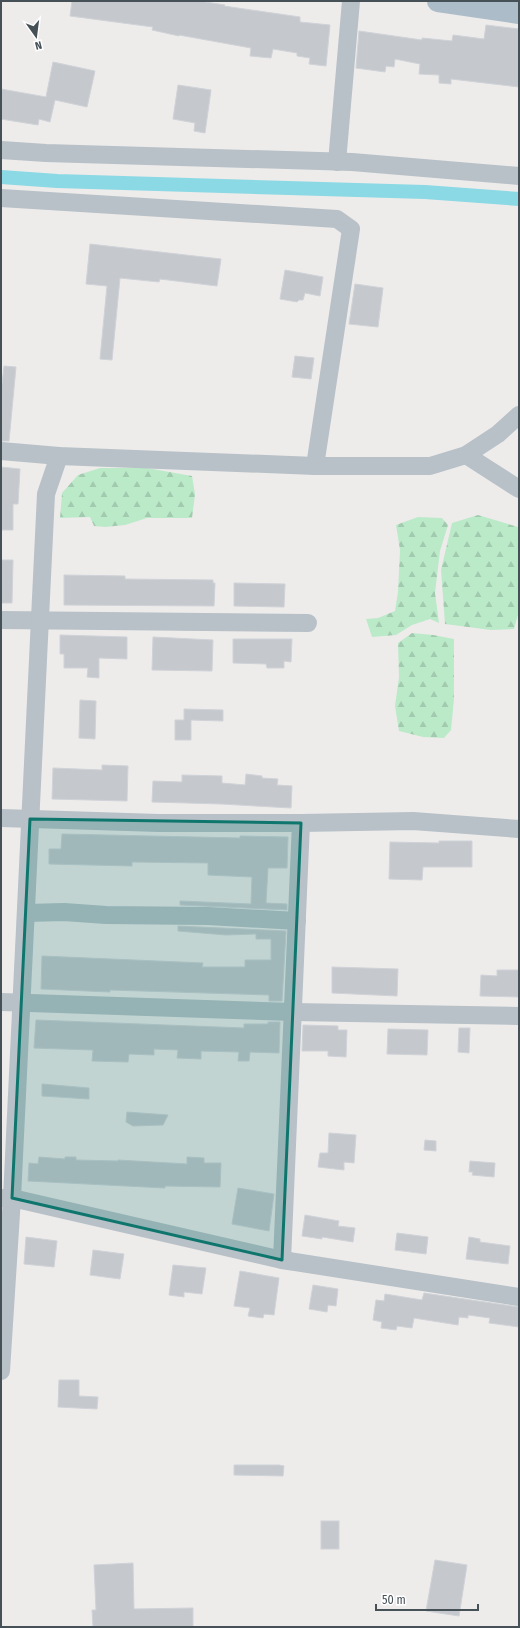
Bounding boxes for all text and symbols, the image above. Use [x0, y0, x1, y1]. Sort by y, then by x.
north arrow [16, 16, 56, 56]
text: N [34, 38, 43, 52]
scale bar [376, 1586, 478, 1612]
text: 50 m [382, 1593, 406, 1607]

